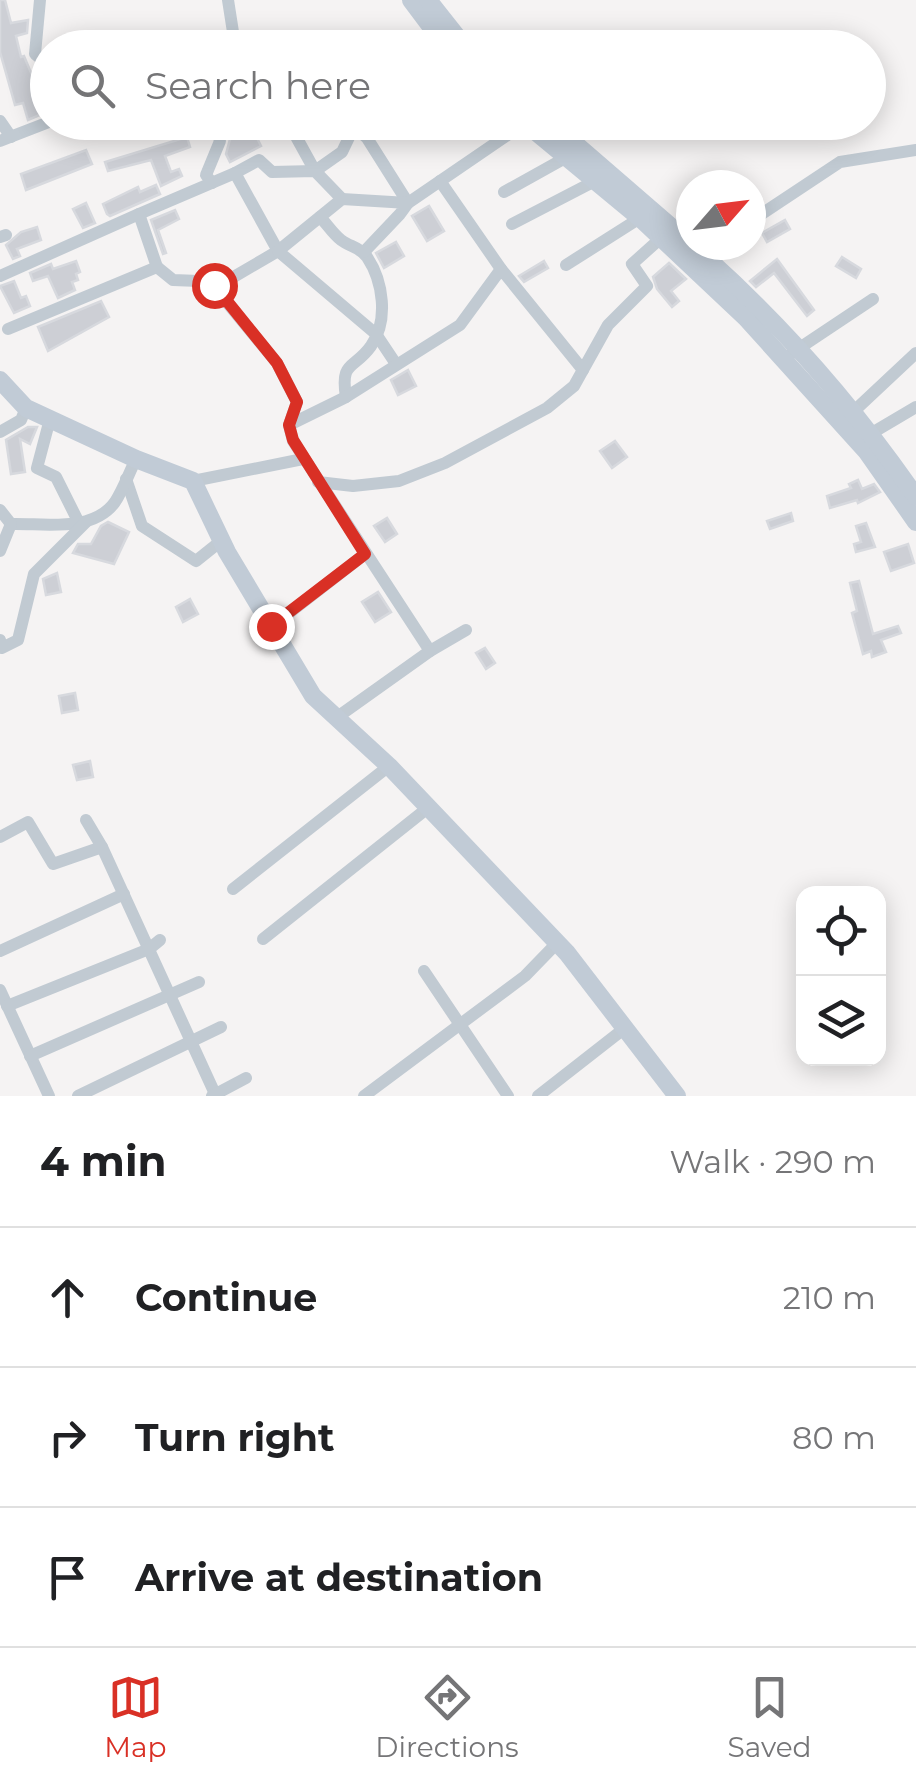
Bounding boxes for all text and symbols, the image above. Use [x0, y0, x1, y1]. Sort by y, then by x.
search box [30, 30, 886, 140]
icon: search [65, 58, 120, 113]
text: Search here [145, 62, 371, 109]
north arrow [676, 170, 766, 260]
route start [192, 263, 238, 309]
route end [249, 604, 295, 650]
map controls [796, 886, 886, 1066]
button: locate [796, 886, 886, 976]
button: layers [796, 976, 886, 1066]
text: 4 min [40, 1135, 167, 1187]
text: Walk · 290 m [670, 1142, 876, 1181]
icon: ahead [40, 1270, 95, 1325]
text: Continue [135, 1274, 317, 1321]
text: 210 m [783, 1278, 876, 1317]
icon: right [40, 1410, 95, 1465]
text: Turn right [135, 1414, 334, 1461]
text: 80 m [792, 1418, 876, 1457]
icon: arrive [40, 1550, 95, 1605]
text: Arrive at destination [135, 1554, 543, 1601]
tab: Map [104, 1670, 167, 1764]
tab: Directions [375, 1670, 519, 1764]
tab: Saved [727, 1670, 812, 1764]

